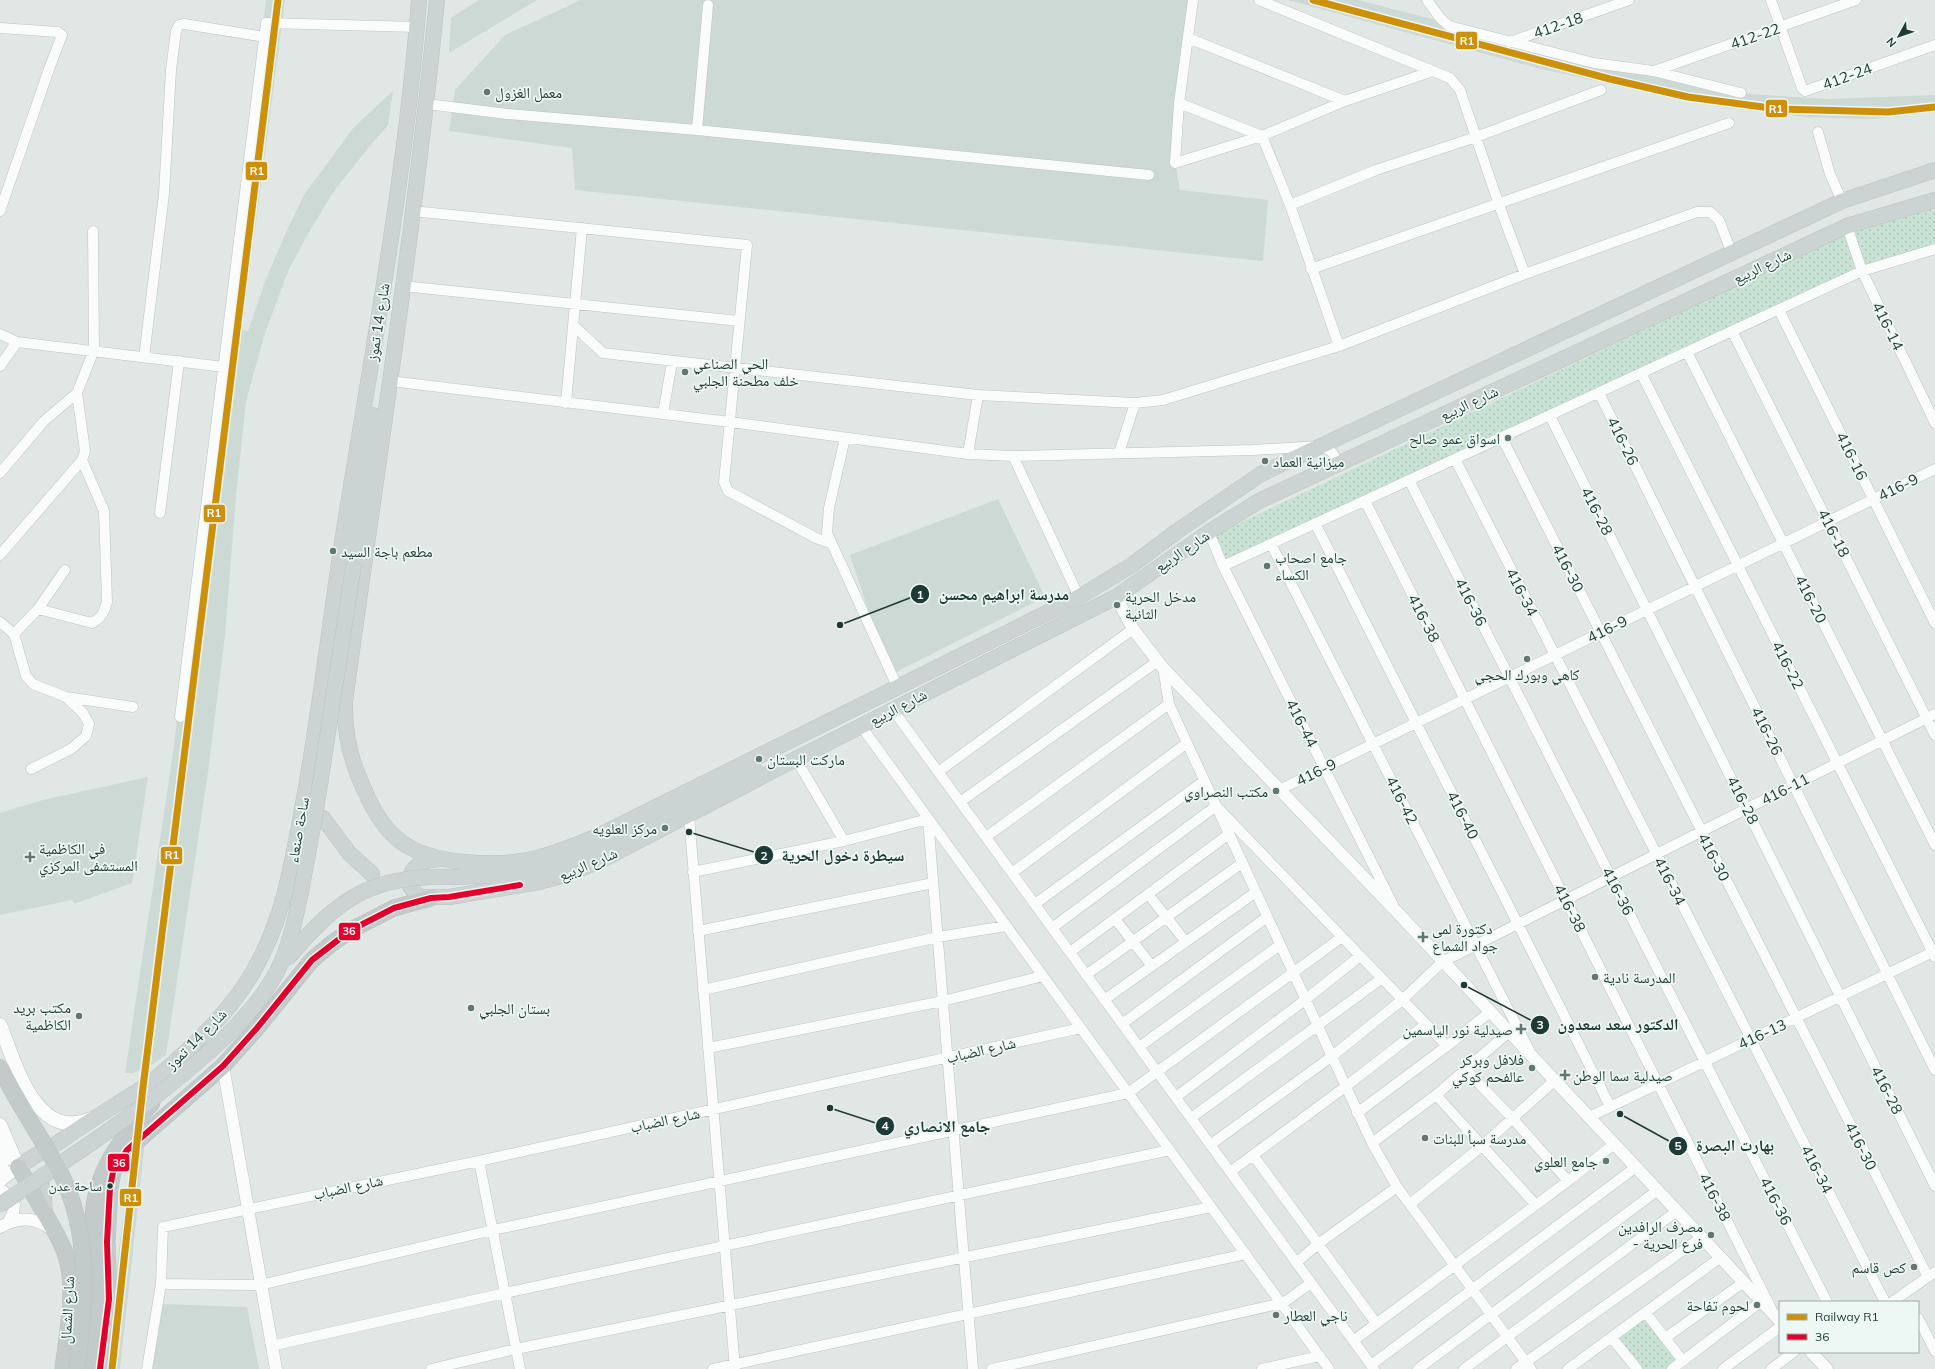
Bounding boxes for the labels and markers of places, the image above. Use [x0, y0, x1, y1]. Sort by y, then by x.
place label: معمل الغزول [495, 83, 562, 103]
marker: معمل الغزول [482, 87, 492, 97]
place label: الحي الصناعي خلف مطحنة الجلبي [693, 354, 799, 392]
marker: الحي الصناعي خلف مطحنة الجلبي [680, 367, 690, 377]
place label: اسواق عمو صالح [1409, 429, 1500, 449]
marker: اسواق عمو صالح [1503, 433, 1513, 443]
place label: ميزانية العماد [1273, 452, 1344, 471]
marker: ميزانية العماد [1260, 456, 1270, 466]
place label: مطعم باجة السيد [341, 542, 433, 562]
marker: مطعم باجة السيد [328, 546, 338, 556]
place label: جامع اصحاب الکساء [1275, 548, 1347, 584]
marker: جامع اصحاب الکساء [1262, 561, 1272, 571]
callout: مدرسة ابراهيم محسن [910, 580, 1077, 608]
place label: مدخل الحرية الثانية [1125, 587, 1196, 623]
marker: مدخل الحرية الثانية [1112, 600, 1122, 610]
marker: كاهي وبورك الحجي [1522, 654, 1532, 664]
place label: كاهي وبورك الحجي [1474, 665, 1580, 686]
place label: ماركت البستان [767, 750, 845, 770]
marker: ماركت البستان [754, 754, 764, 764]
place label: مكتب النصراوي [1184, 782, 1268, 803]
marker: مكتب النصراوي [1271, 786, 1281, 796]
place label: مركز العلويه [592, 819, 657, 838]
marker: مركز العلويه [660, 823, 670, 833]
place label: في الكاظمية المستشفى المركزي [39, 839, 138, 877]
callout: سيطرة دخول الحرية [754, 841, 913, 869]
marker: في الكاظمية المستشفى المركزي [24, 851, 36, 863]
place label: دكتورة لمى جواد الشماع [1432, 919, 1498, 956]
marker: دكتورة لمى جواد الشماع [1417, 931, 1429, 943]
place label: المدرسة نادية [1603, 968, 1675, 987]
marker: المدرسة نادية [1590, 972, 1600, 982]
place label: مكتب بريد الكاظمية [13, 998, 71, 1034]
place label: بستان الجلبي [479, 999, 550, 1020]
marker: بستان الجلبي [466, 1003, 476, 1013]
marker: مكتب بريد الكاظمية [74, 1011, 84, 1021]
callout: الدكتور سعد سعدون [1530, 1011, 1687, 1039]
place label: صيدلية نور الياسمين [1402, 1020, 1513, 1040]
marker: صيدلية نور الياسمين [1516, 1024, 1526, 1034]
place label: فلافل وبركر عالفحم كوكي [1452, 1050, 1524, 1088]
marker: فلافل وبركر عالفحم كوكي [1527, 1063, 1537, 1073]
place label: صيدلية سما الوطن [1573, 1066, 1673, 1086]
marker: صيدلية سما الوطن [1560, 1070, 1570, 1080]
callout: جامع الانصاري [875, 1112, 998, 1140]
place label: مدرسة سبأ للبنات [1433, 1129, 1526, 1148]
callout: بهارت البصرة [1668, 1132, 1782, 1160]
marker: مدرسة سبأ للبنات [1420, 1133, 1430, 1143]
place label: جامع العلوي [1534, 1152, 1598, 1173]
marker: جامع العلوي [1601, 1156, 1611, 1166]
place label: ساحة عدن [48, 1177, 102, 1195]
marker: ساحة عدن [105, 1181, 115, 1191]
place label: مصرف الرافدين - فرع الحرية [1618, 1217, 1703, 1254]
marker: مصرف الرافدين - فرع الحرية [1706, 1230, 1716, 1240]
place label: كص قاسم [1851, 1258, 1906, 1278]
marker: كص قاسم [1909, 1262, 1919, 1272]
place label: لحوم تفاحة [1686, 1296, 1749, 1316]
marker: لحوم تفاحة [1752, 1300, 1762, 1310]
place label: ناجي العطار [1283, 1306, 1348, 1327]
marker: ناجي العطار [1271, 1310, 1281, 1320]

